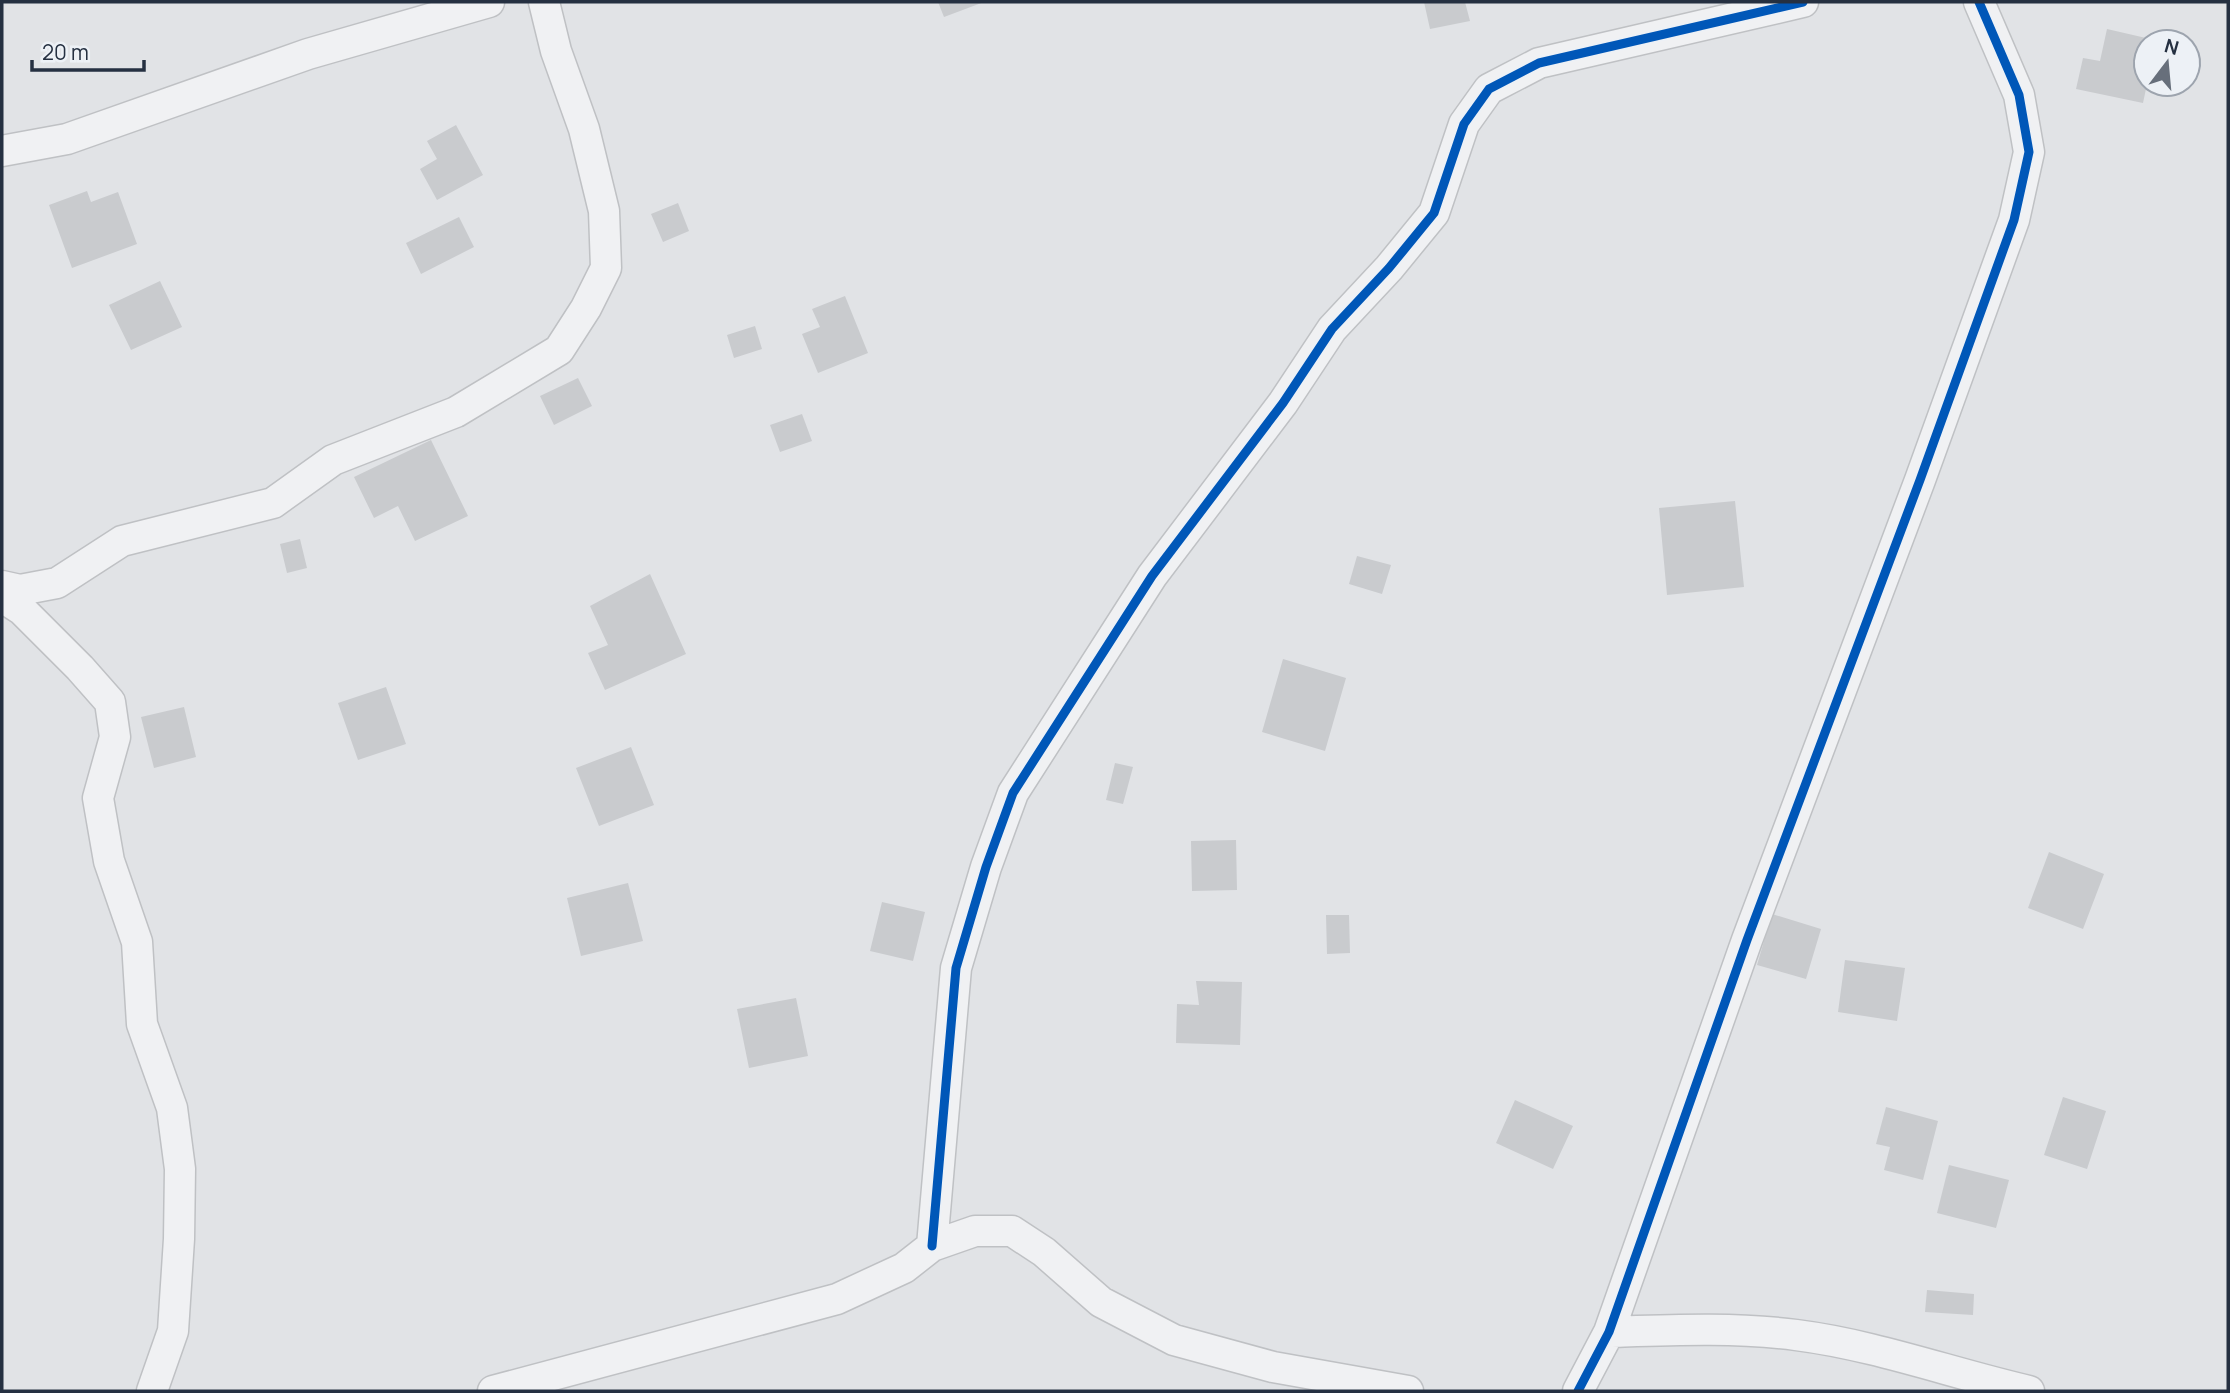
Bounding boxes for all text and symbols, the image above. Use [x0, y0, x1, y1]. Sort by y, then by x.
scale bar [32, 28, 144, 72]
north arrow [2132, 28, 2202, 98]
text: N [2162, 32, 2182, 61]
text: 20 m [42, 38, 89, 66]

